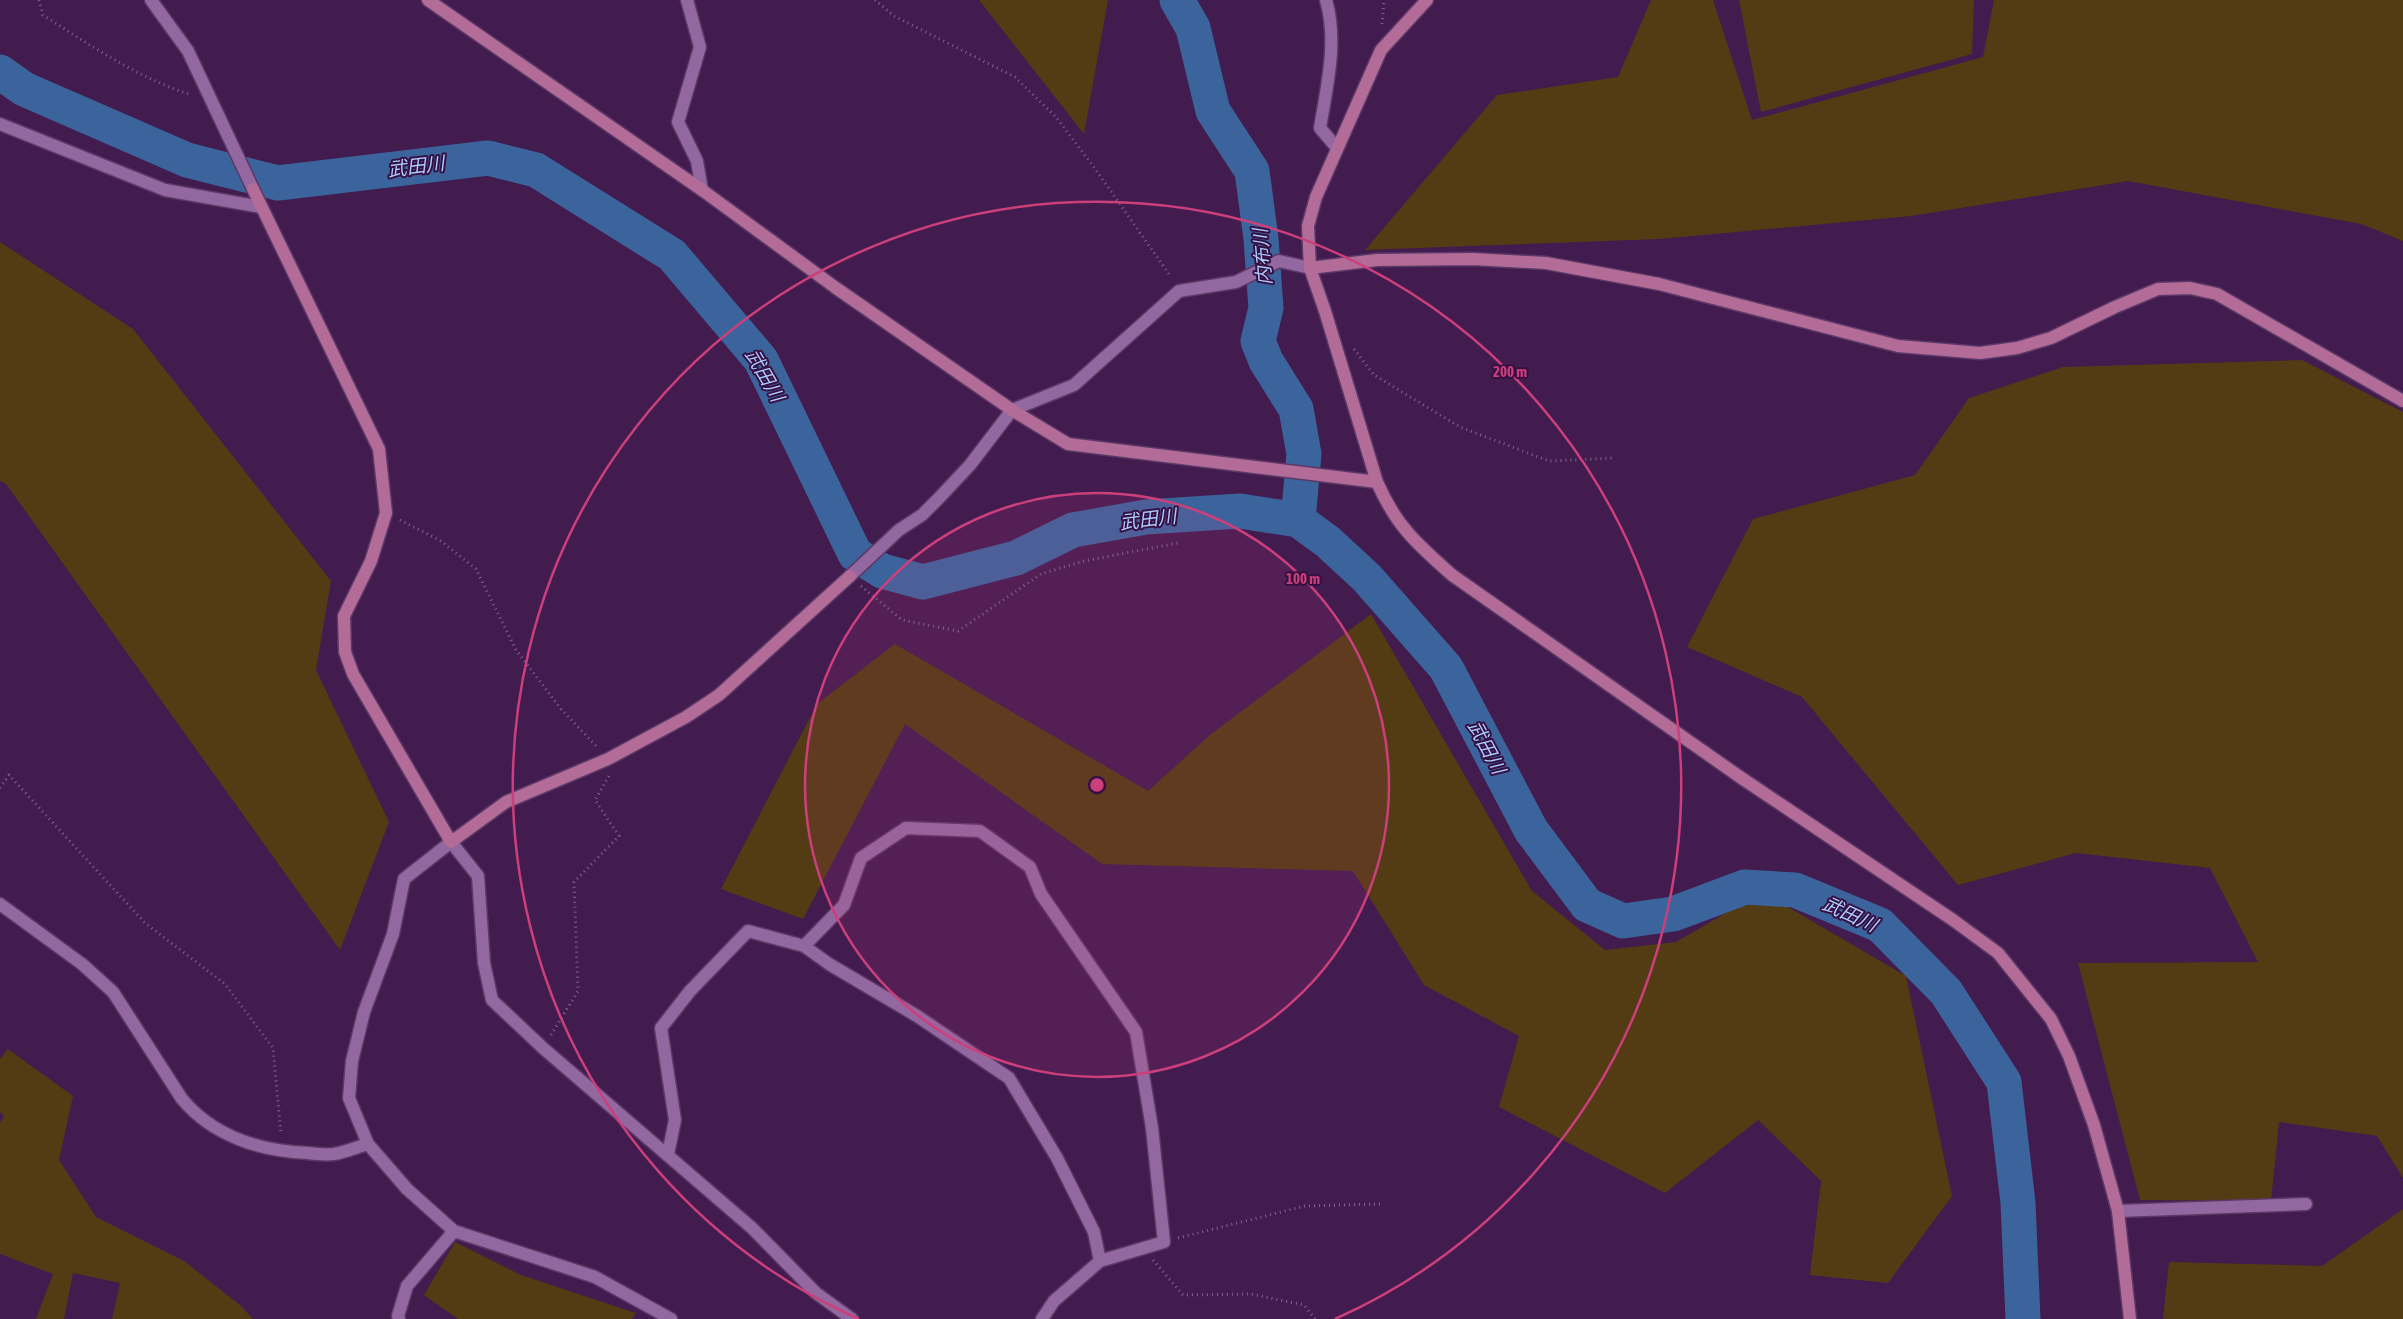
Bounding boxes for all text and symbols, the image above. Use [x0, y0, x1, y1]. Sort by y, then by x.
water label: 武田川 [386, 151, 448, 180]
water label: 内布川 [1248, 226, 1275, 286]
water label: 武田川 [741, 345, 790, 407]
text: 200 m [1493, 363, 1527, 380]
water label: 武田川 [1118, 504, 1180, 533]
text: 100 m [1286, 570, 1320, 587]
water label: 武田川 [1464, 717, 1511, 779]
centre of rings [1088, 776, 1106, 794]
water label: 武田川 [1820, 892, 1882, 937]

